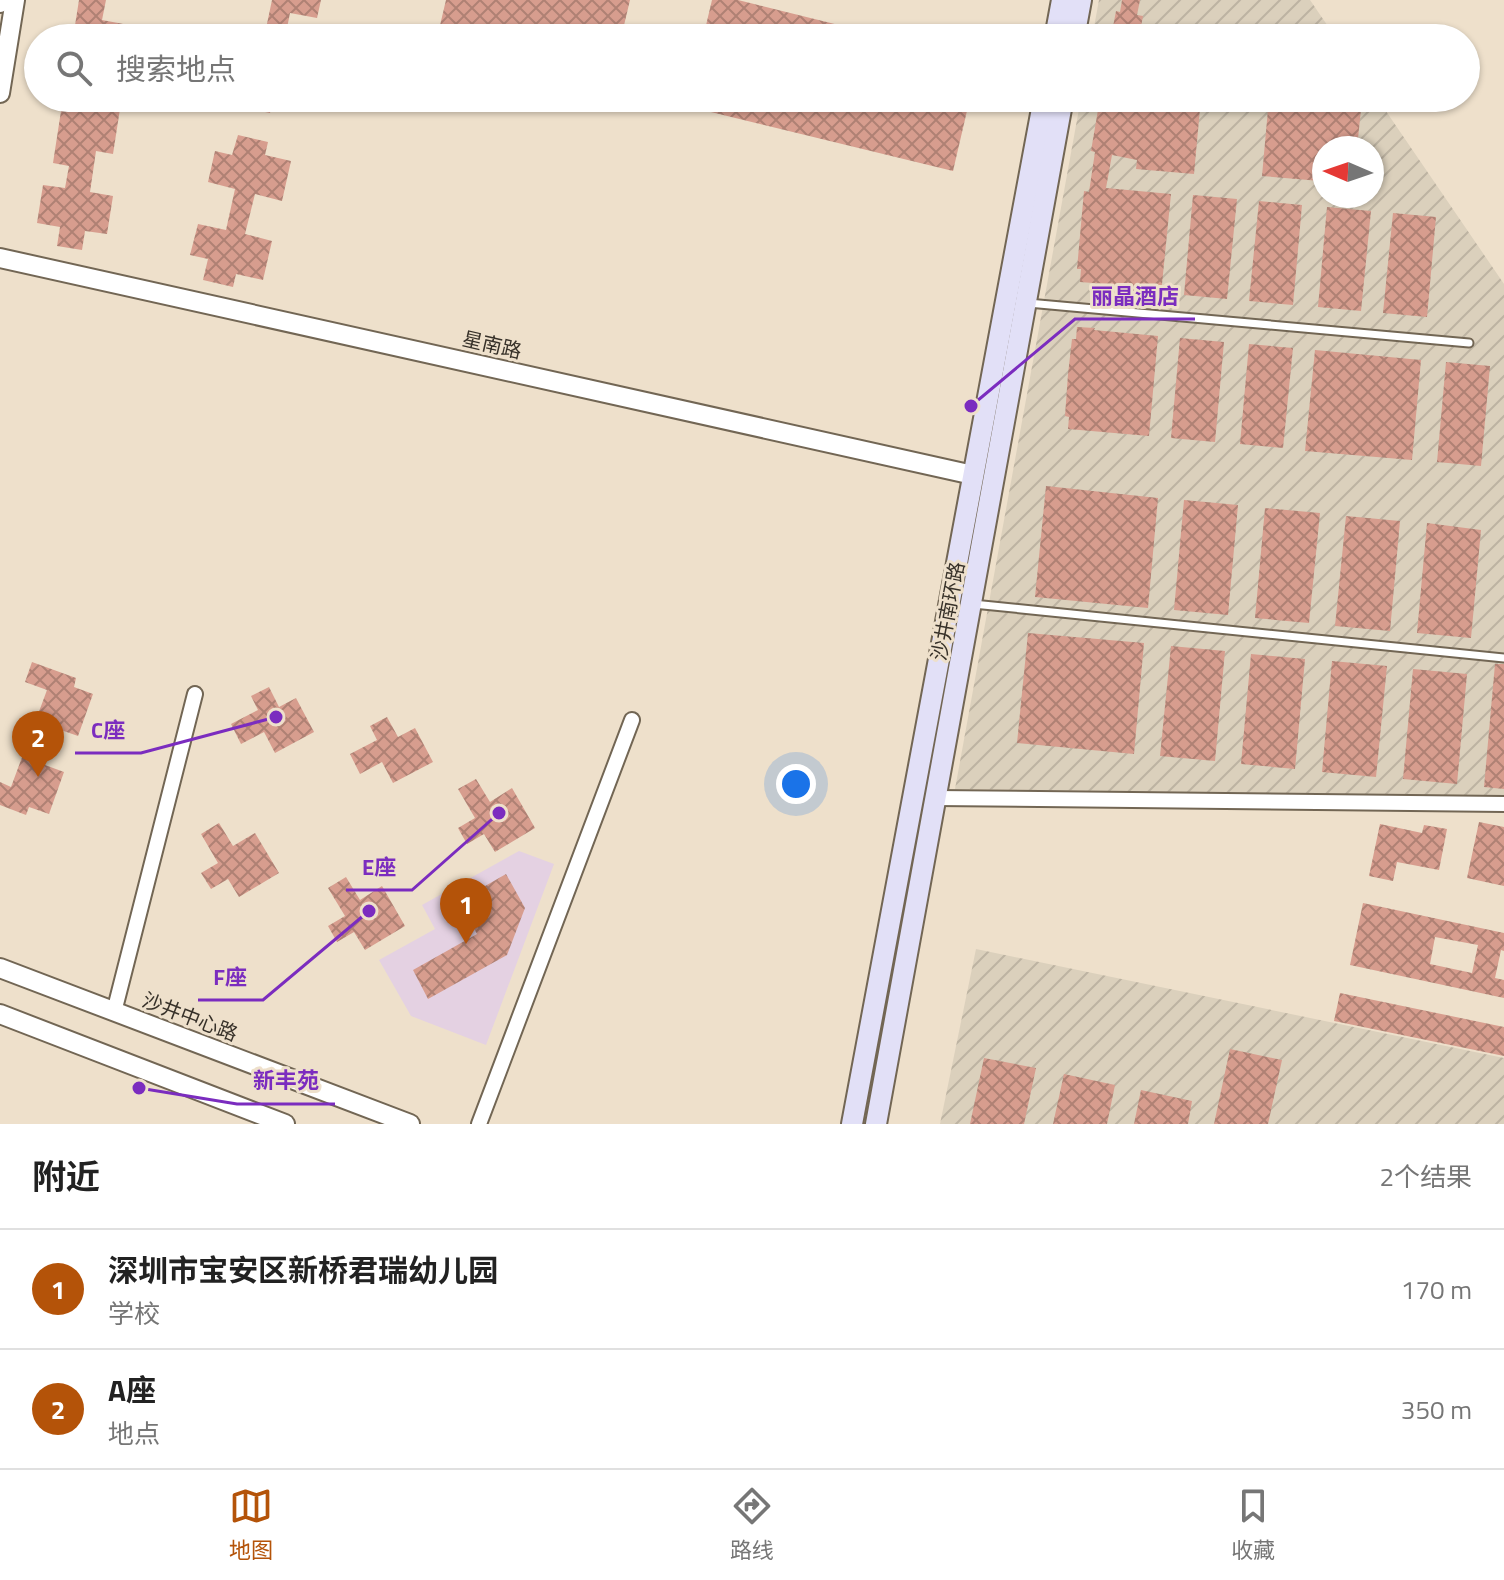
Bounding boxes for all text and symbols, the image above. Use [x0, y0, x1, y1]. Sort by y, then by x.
search box [24, 24, 1480, 112]
icon: search [52, 46, 96, 90]
text: 搜索地点 [116, 46, 236, 92]
north arrow [1312, 136, 1384, 208]
callout: 丽晶酒店 [1075, 273, 1195, 319]
text: 丽晶酒店 [1091, 279, 1179, 313]
street label: 星南路 [459, 323, 525, 366]
street label: 沙井南环路 [923, 559, 972, 663]
callout: C座 [75, 707, 141, 753]
pin: 2 [12, 711, 64, 777]
text: C座 [91, 713, 125, 747]
your location [776, 764, 816, 804]
callout: E座 [346, 844, 412, 890]
text: E座 [362, 850, 396, 884]
pin: 1 [440, 878, 492, 944]
callout: F座 [198, 954, 263, 1000]
text: F座 [213, 960, 247, 994]
street label: 沙井中心路 [138, 984, 242, 1049]
callout: 新丰苑 [237, 1058, 335, 1104]
text: 新丰苑 [253, 1063, 319, 1097]
text: 附近 [32, 1150, 100, 1202]
text: 2个结果 [1379, 1157, 1472, 1196]
text: 深圳市宝安区新桥君瑞幼儿园 [108, 1247, 498, 1293]
text: 1 [51, 1270, 65, 1309]
text: 170 m [1401, 1270, 1472, 1309]
text: 学校 [108, 1294, 160, 1333]
text: A座 [108, 1367, 156, 1413]
text: 2 [51, 1390, 65, 1429]
text: 350 m [1401, 1390, 1472, 1429]
text: 地点 [108, 1414, 160, 1453]
tab: 地图 [229, 1484, 273, 1567]
tab: 路线 [730, 1484, 774, 1567]
tab: 收藏 [1231, 1484, 1275, 1567]

